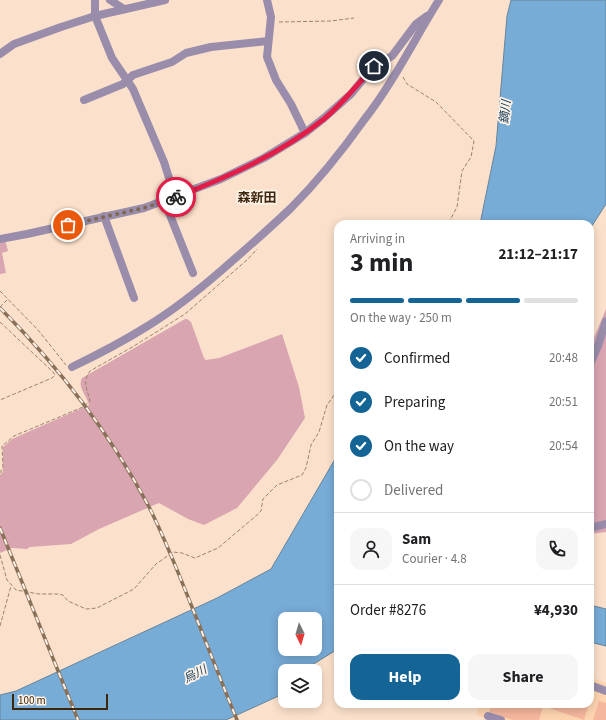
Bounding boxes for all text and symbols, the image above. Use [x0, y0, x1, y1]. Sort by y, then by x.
pin [357, 49, 391, 83]
icon: home [363, 55, 385, 77]
water label: 鏑川 [496, 97, 515, 125]
courier [156, 177, 196, 217]
icon: bike [165, 186, 187, 208]
district label: 森新田 [237, 189, 277, 207]
pin [51, 208, 85, 242]
icon: bag [57, 214, 79, 236]
text: Arriving in [350, 230, 405, 248]
text: 3 min [350, 244, 413, 281]
text: 21:12–21:17 [498, 244, 578, 265]
text: On the way · 250 m [350, 309, 452, 327]
icon: check [350, 347, 372, 369]
text: Confirmed [384, 348, 450, 369]
text: 20:48 [549, 349, 578, 367]
icon: check [350, 391, 372, 413]
text: Preparing [384, 392, 445, 413]
text: 20:51 [549, 393, 578, 411]
icon: check [350, 435, 372, 457]
text: On the way [384, 436, 454, 457]
text: 20:54 [549, 437, 578, 455]
text: Delivered [384, 480, 443, 501]
button: person [350, 528, 392, 570]
button: phone [536, 528, 578, 570]
text: Sam [402, 529, 431, 550]
text: Courier · 4.8 [402, 550, 467, 568]
text: Order #8276 [350, 600, 426, 621]
text: ¥4,930 [534, 600, 578, 621]
north arrow [278, 612, 322, 656]
map controls [278, 612, 322, 708]
button: Help [350, 654, 460, 700]
button: Share [468, 654, 578, 700]
water label: 烏川 [181, 661, 212, 687]
button: layers [278, 664, 322, 708]
scale bar [12, 692, 108, 711]
text: 100 m [18, 693, 46, 708]

